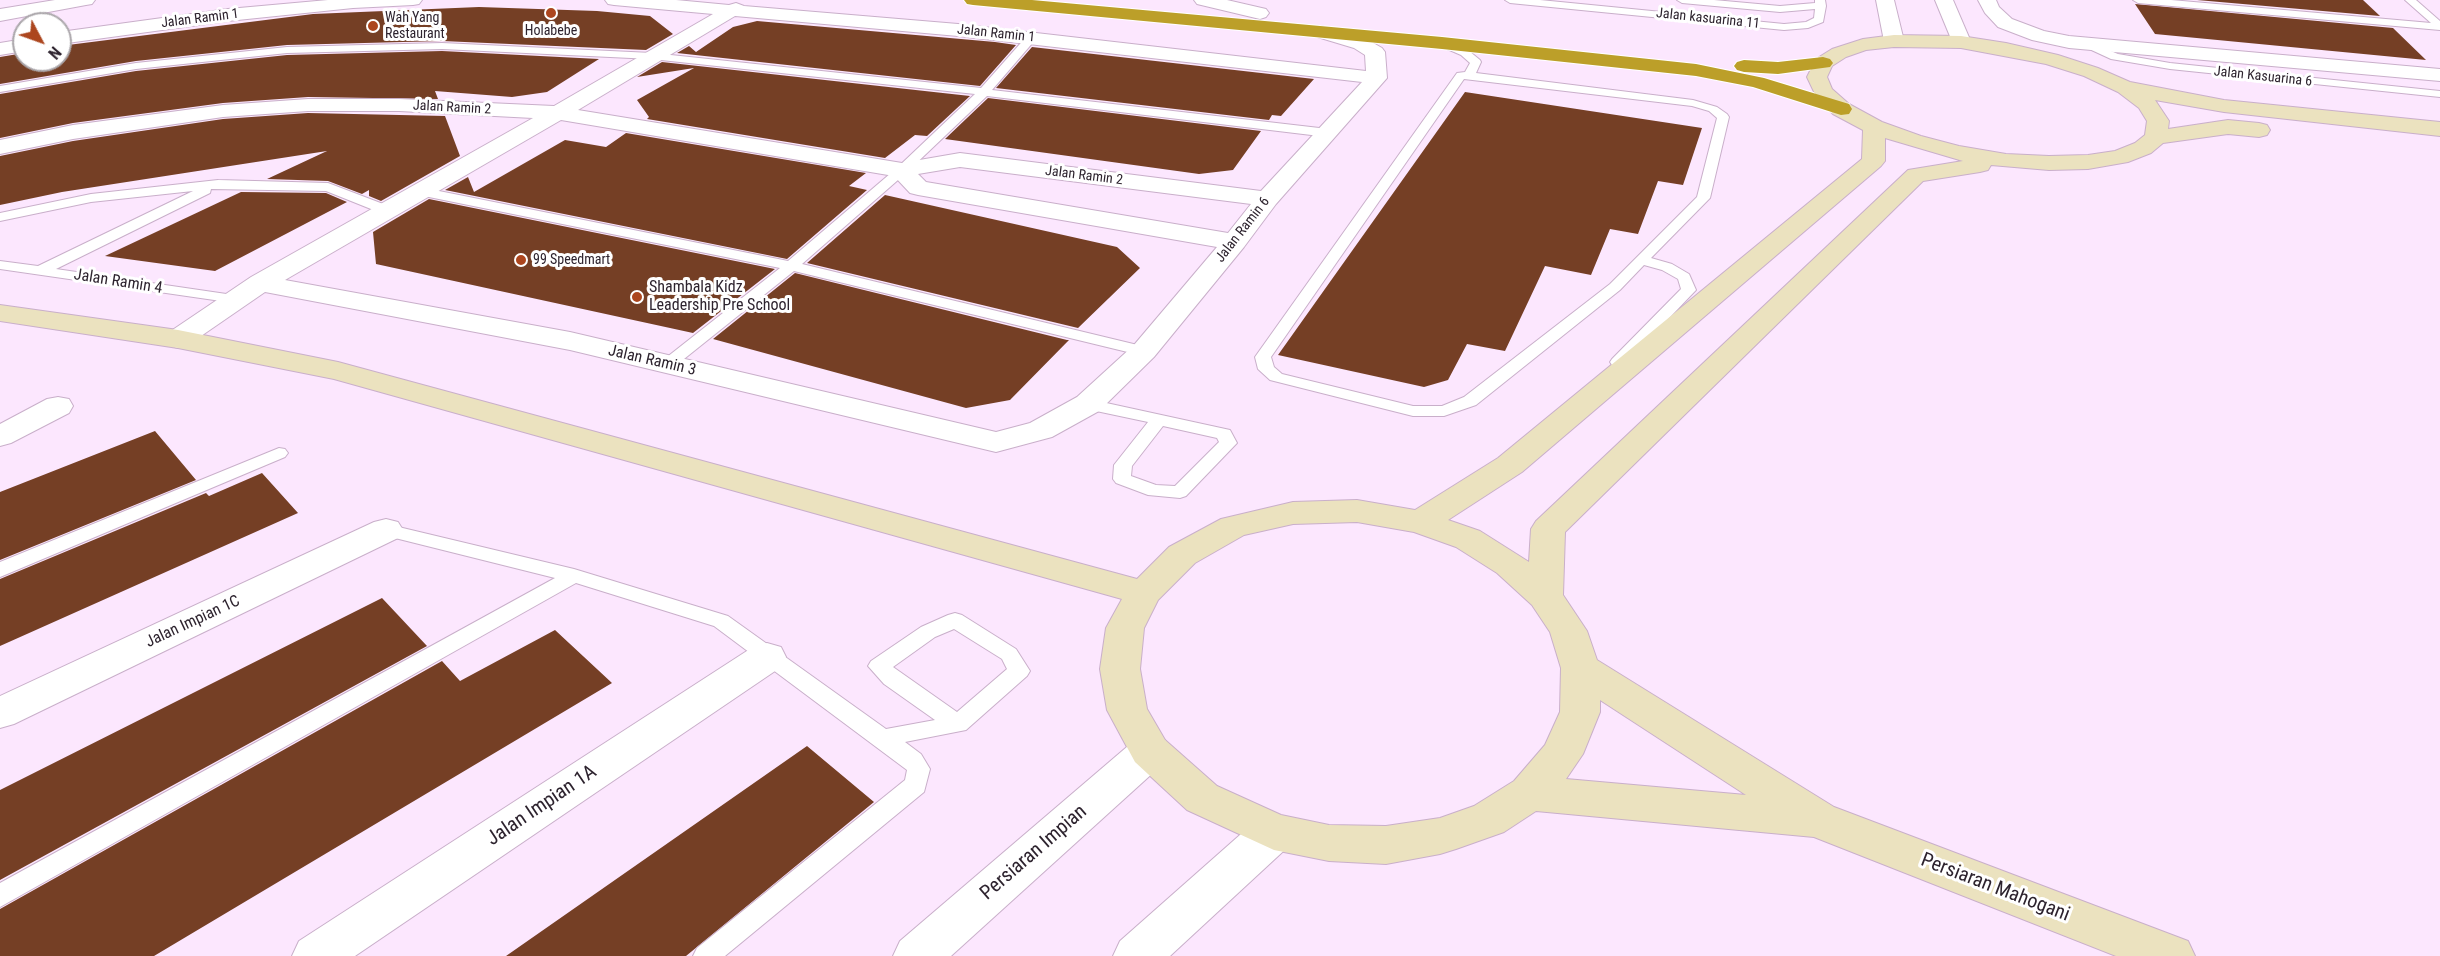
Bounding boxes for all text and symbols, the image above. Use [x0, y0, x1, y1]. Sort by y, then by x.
street label: Jalan kasuarina 11 [1655, 5, 1761, 33]
street label: Jalan Ramin 1 [160, 6, 240, 32]
marker: Holabebe [544, 6, 558, 20]
place label: Wah Yang Restaurant [385, 10, 445, 42]
north arrow [12, 12, 72, 72]
marker: Wah Yang Restaurant [366, 19, 380, 33]
street label: Jalan Ramin 1 [956, 22, 1036, 46]
place label: Holabebe [525, 23, 577, 39]
text: N [44, 43, 65, 63]
street label: Jalan Kasuarina 6 [2213, 63, 2313, 91]
street label: Jalan Ramin 2 [413, 98, 491, 118]
street label: Jalan Ramin 2 [1044, 163, 1124, 189]
street label: Jalan Ramin 6 [1212, 194, 1274, 266]
place label: 99 Speedmart [533, 252, 610, 268]
marker: 99 Speedmart [514, 253, 528, 267]
street label: Jalan Ramin 4 [72, 266, 164, 298]
place label: Shambala Kidz Leadership Pre School [649, 278, 790, 316]
marker: Shambala Kidz Leadership Pre School [630, 290, 644, 304]
street label: Jalan Ramin 3 [606, 342, 698, 380]
street label: Jalan Impian 1C [143, 592, 243, 652]
street label: Jalan Impian 1A [482, 760, 602, 852]
street label: Persiaran Impian [976, 800, 1092, 906]
street label: Persiaran Mahogani [1917, 849, 2073, 927]

